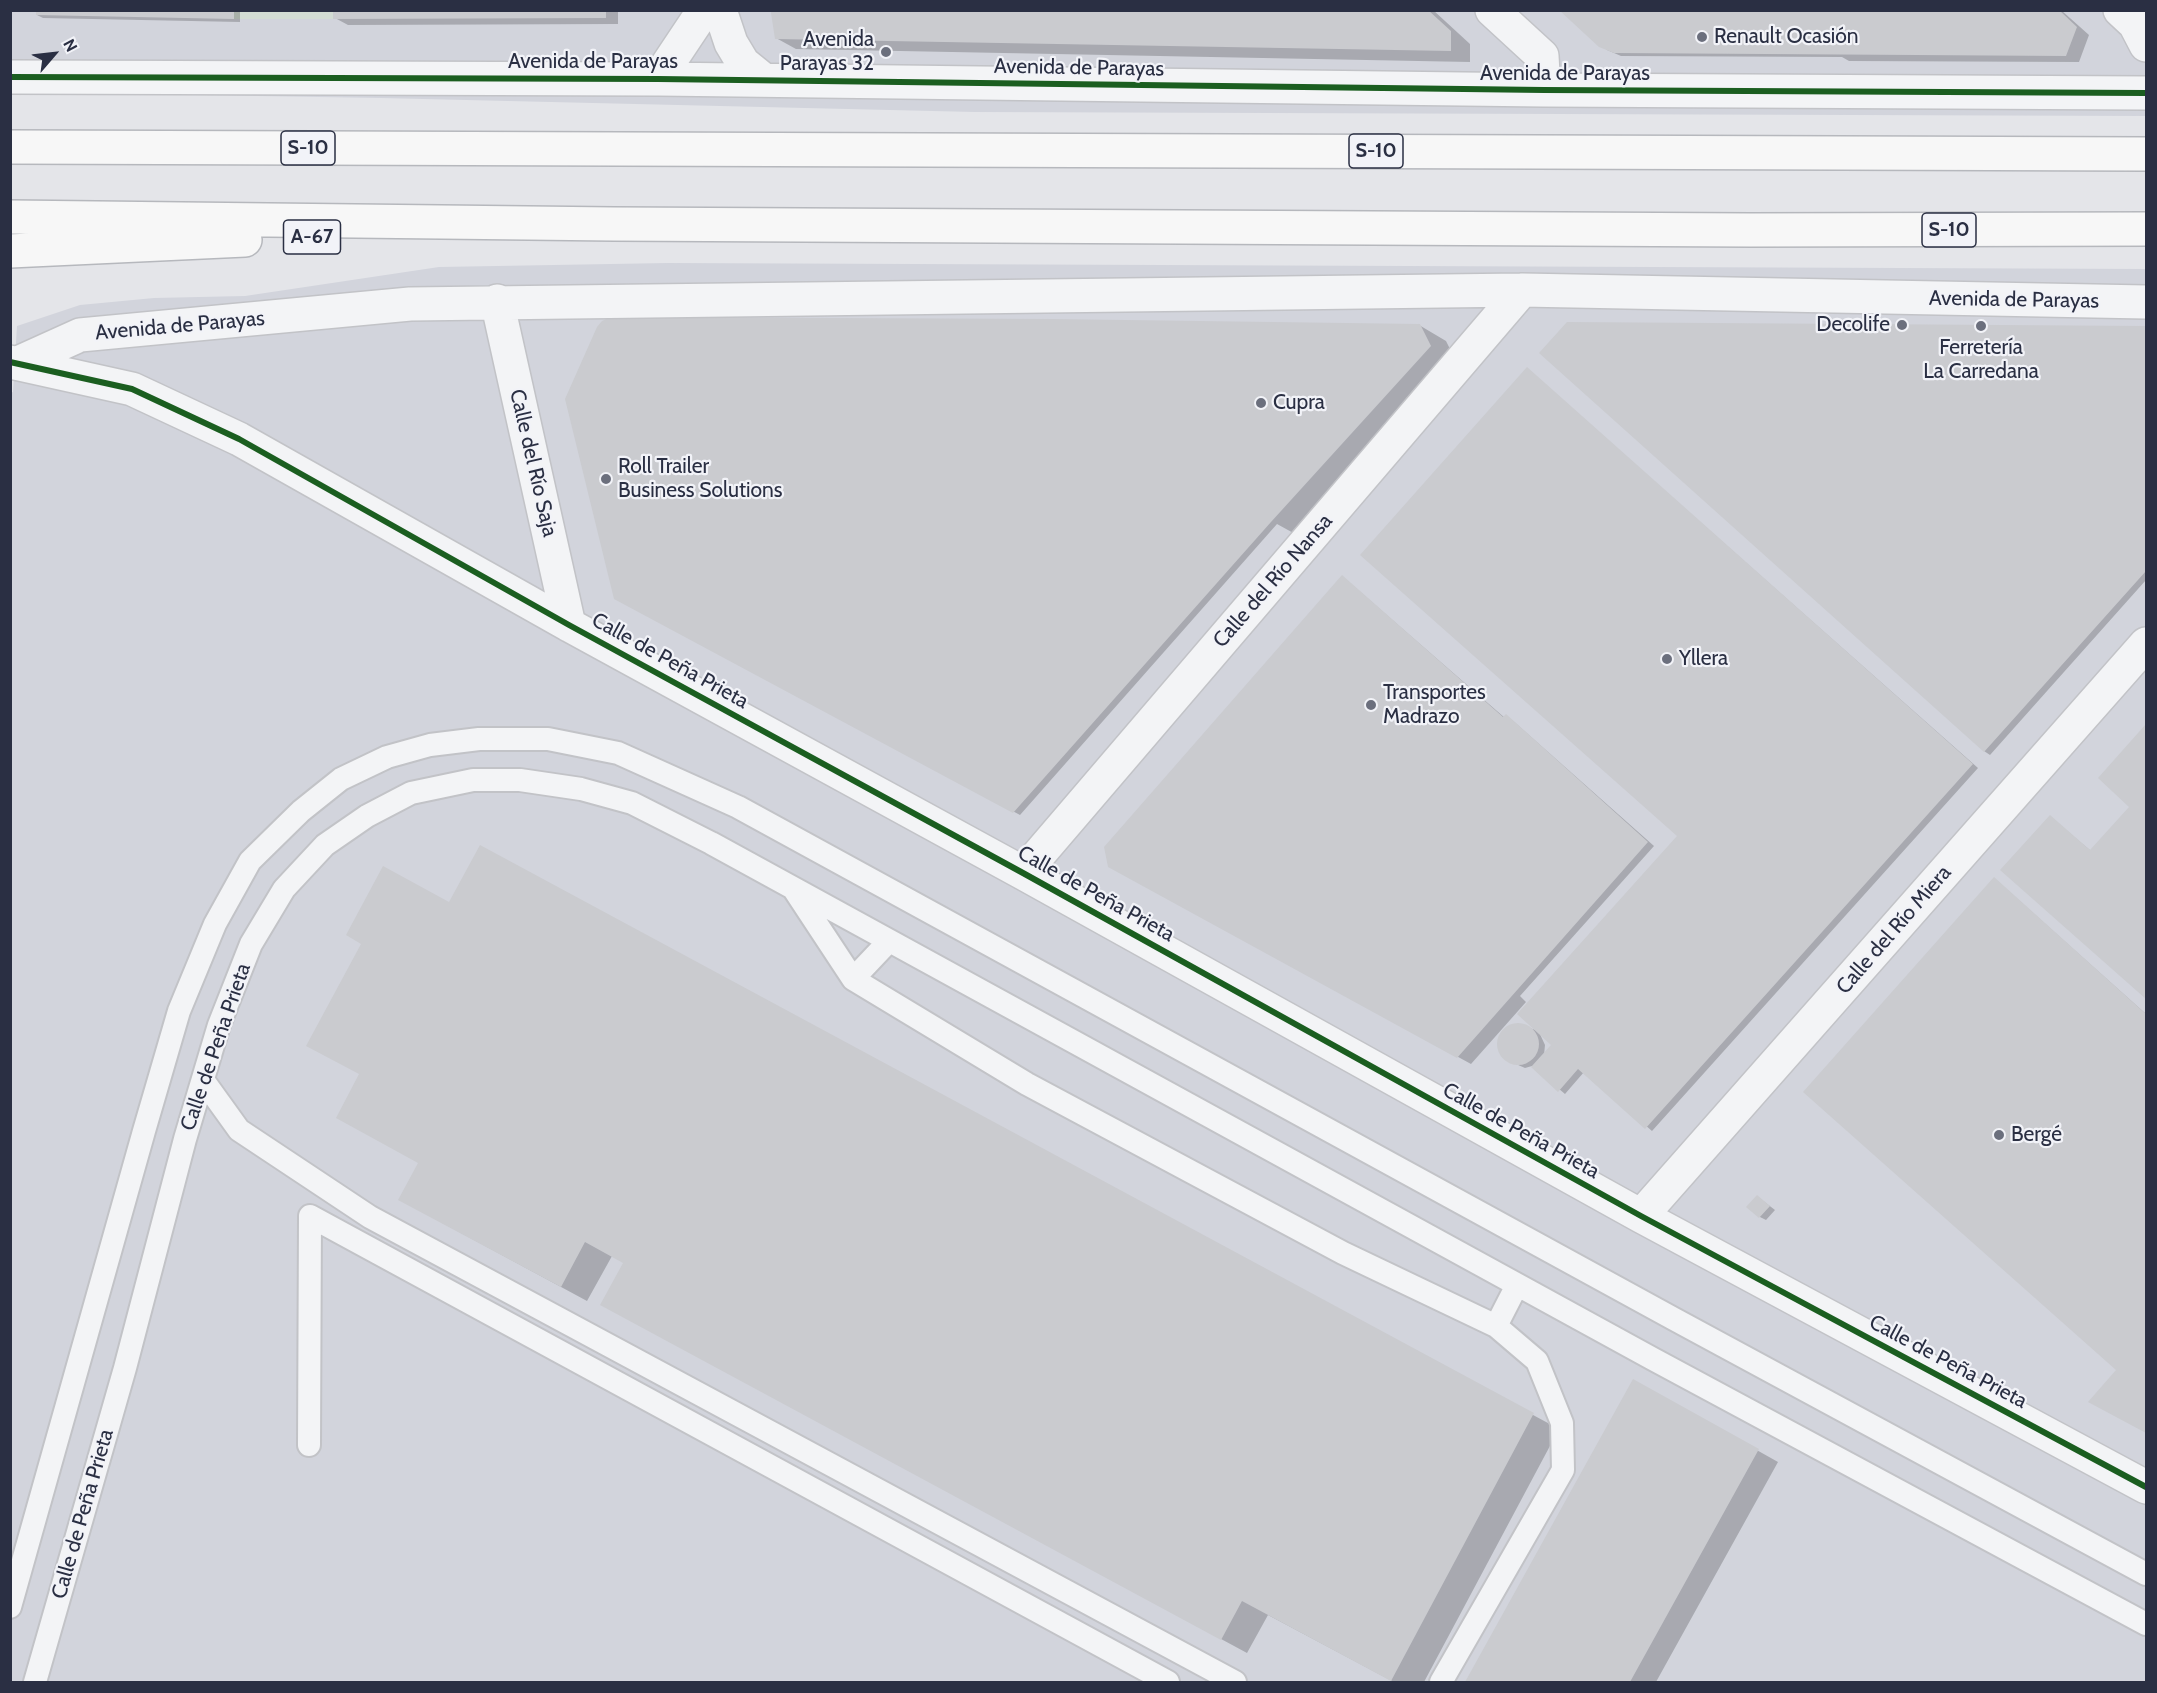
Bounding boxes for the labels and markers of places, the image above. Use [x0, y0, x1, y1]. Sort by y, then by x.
place label: Renault Ocasión [1714, 24, 1859, 50]
place label: Avenida Parayas 32 [780, 27, 874, 77]
marker: Renault Ocasión [1695, 30, 1709, 44]
marker: Avenida Parayas 32 [879, 45, 893, 59]
place label: Decolife [1816, 312, 1890, 338]
marker: Decolife [1895, 318, 1909, 332]
marker: Ferretería La Carredana [1974, 319, 1988, 333]
place label: Ferretería La Carredana [1923, 335, 2039, 385]
place label: Cupra [1273, 390, 1325, 416]
marker: Cupra [1254, 396, 1268, 410]
place label: Roll Trailer Business Solutions [618, 454, 782, 504]
marker: Roll Trailer Business Solutions [599, 472, 613, 486]
place label: Yllera [1679, 646, 1728, 672]
marker: Yllera [1660, 652, 1674, 666]
place label: Transportes Madrazo [1383, 680, 1486, 730]
marker: Transportes Madrazo [1364, 698, 1378, 712]
place label: Bergé [2011, 1122, 2062, 1148]
marker: Bergé [1992, 1128, 2006, 1142]

